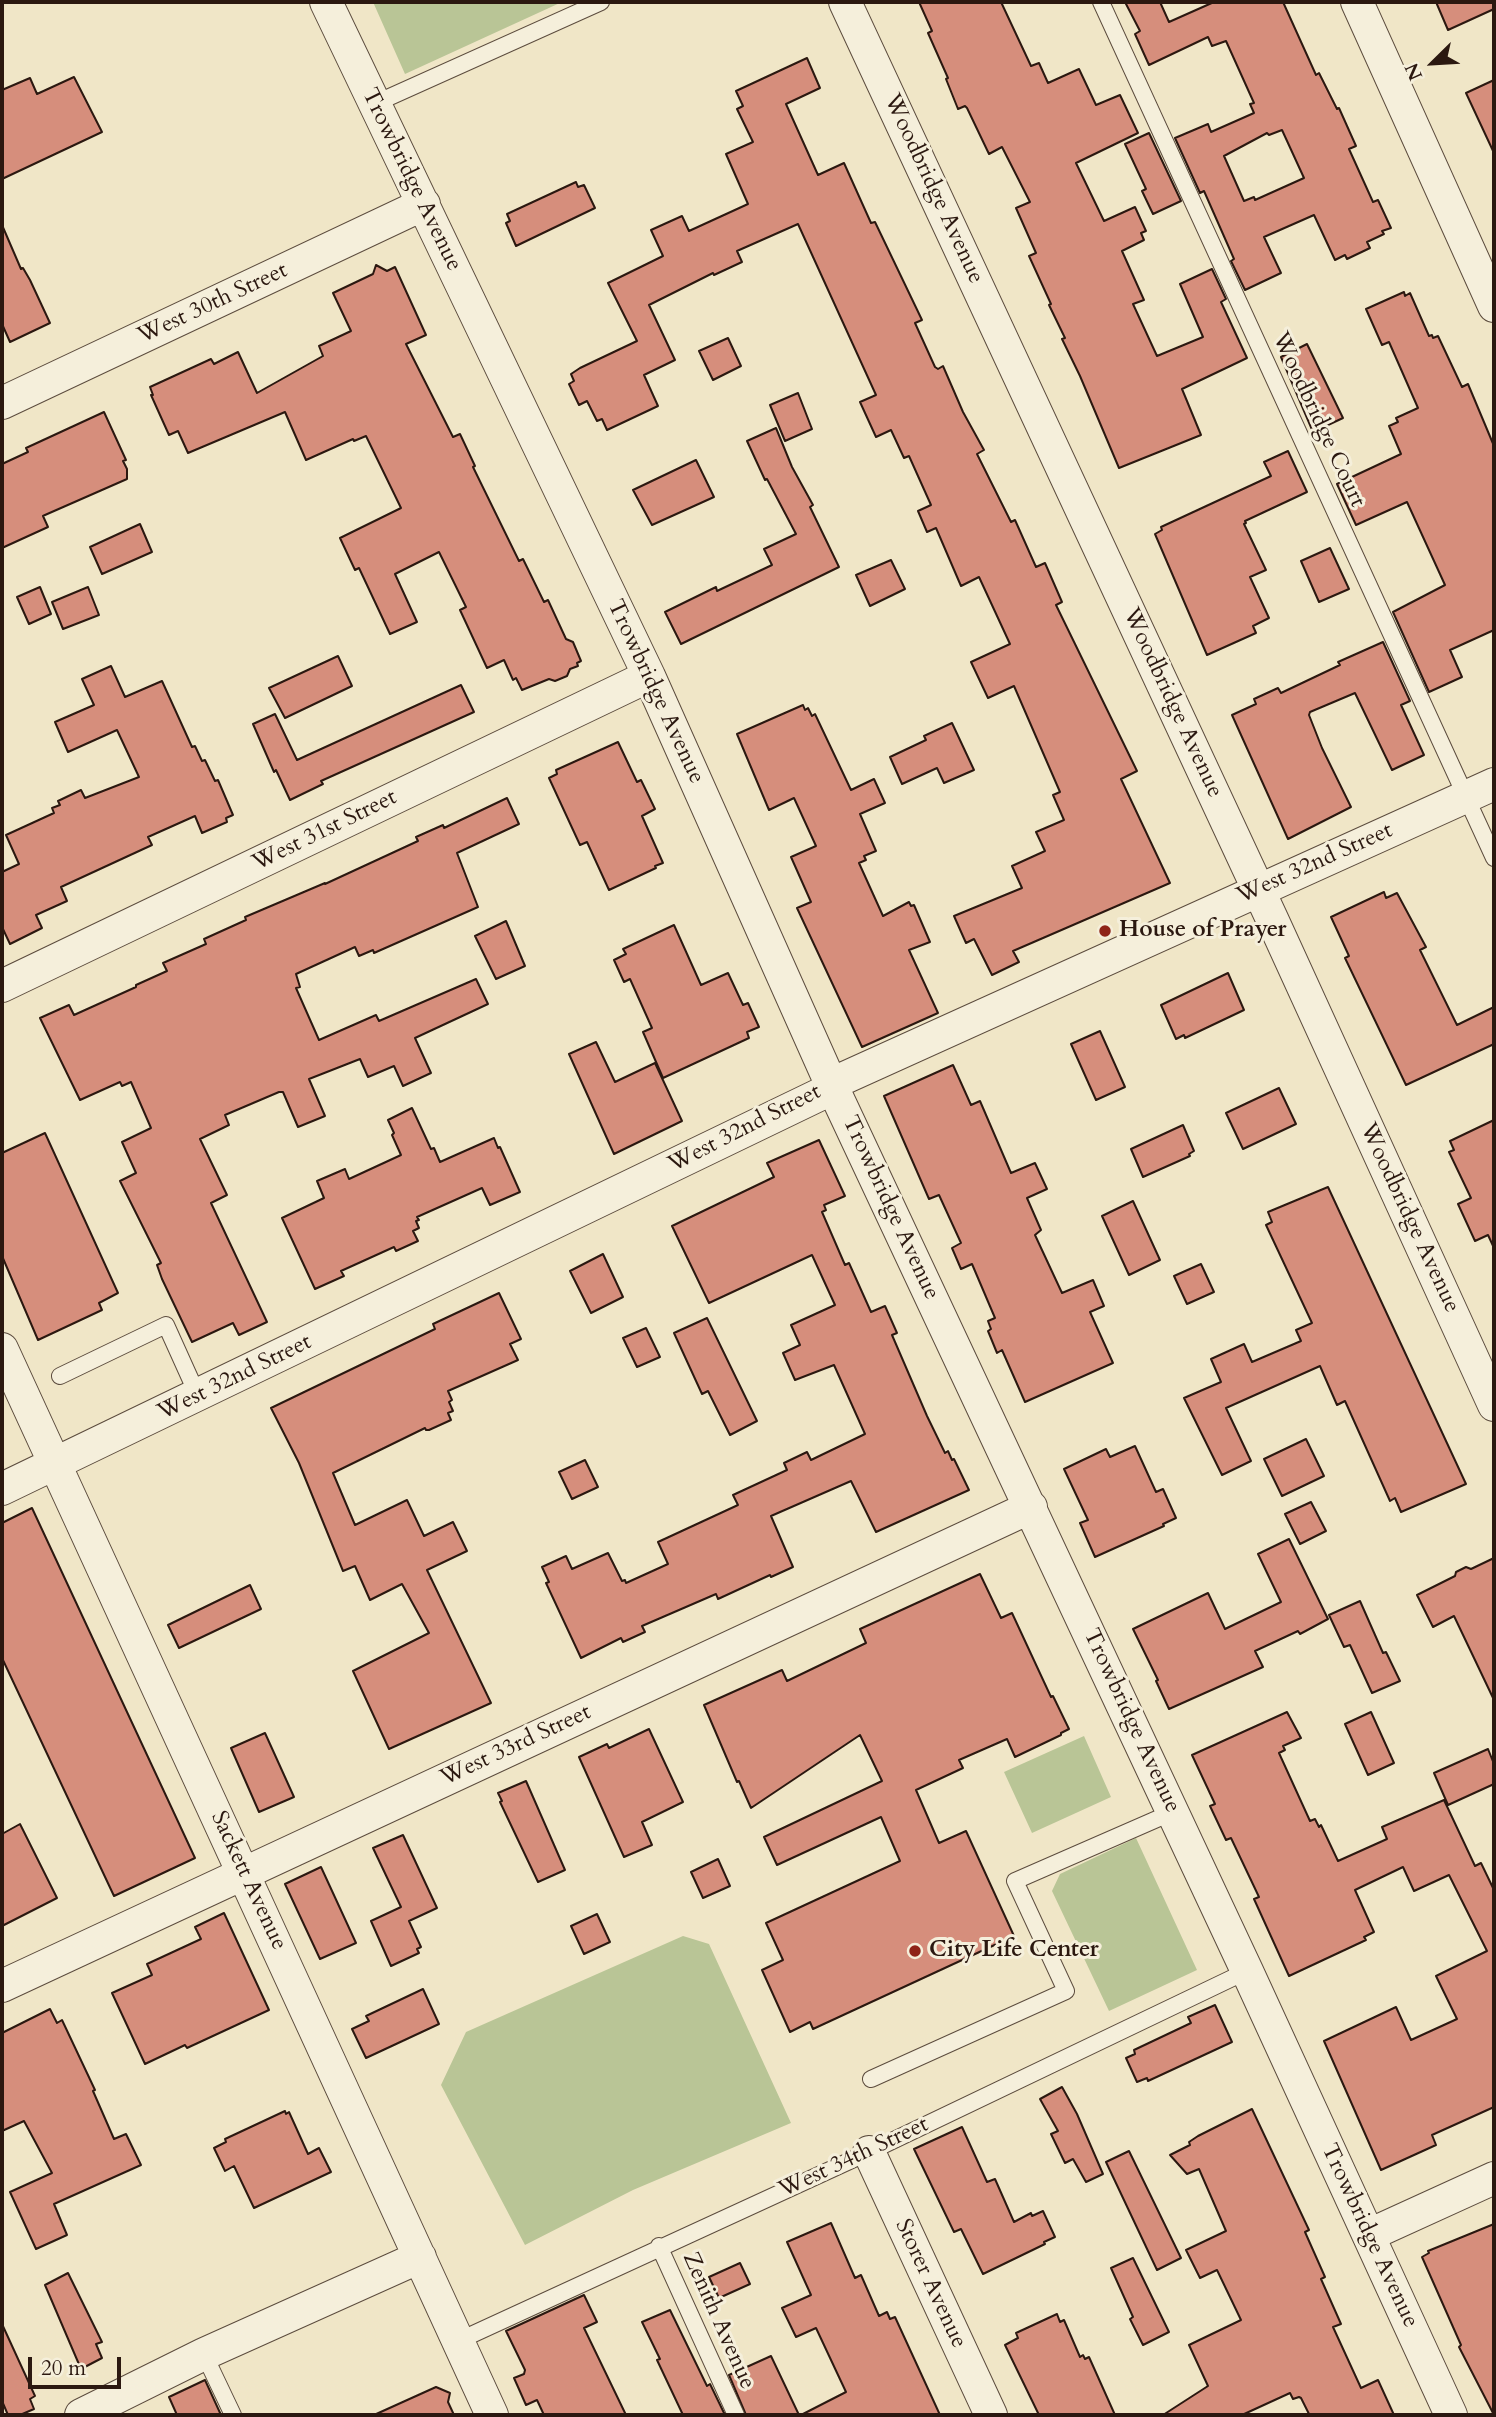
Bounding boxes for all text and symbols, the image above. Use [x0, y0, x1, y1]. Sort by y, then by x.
north arrow [1398, 28, 1468, 98]
text: N [1399, 59, 1429, 84]
street label: Trowbridge Avenue [355, 84, 467, 276]
street label: Woodbridge Avenue [877, 90, 989, 288]
street label: West 30th Street [134, 257, 292, 351]
street label: Woodbridge Court [1265, 328, 1371, 512]
street label: Trowbridge Avenue [600, 596, 710, 788]
street label: Woodbridge Avenue [1116, 604, 1228, 802]
street label: West 31st Street [248, 784, 402, 878]
street label: West 32nd Street [1233, 817, 1397, 911]
place label: House of Prayer [1119, 917, 1287, 945]
marker: House of Prayer [1097, 923, 1113, 939]
street label: West 32nd Street [664, 1079, 826, 1179]
street label: Trowbridge Avenue [835, 1112, 945, 1304]
street label: Woodbridge Avenue [1353, 1119, 1465, 1317]
street label: West 32nd Street [154, 1329, 316, 1427]
street label: Trowbridge Avenue [1076, 1625, 1186, 1817]
street label: West 33rd Street [436, 1699, 596, 1793]
street label: Sackett Avenue [204, 1807, 292, 1955]
place label: City Life Center [929, 1937, 1099, 1965]
marker: City Life Center [907, 1943, 923, 1959]
street label: West 34th Street [775, 2111, 933, 2205]
street label: Trowbridge Avenue [1314, 2140, 1424, 2332]
street label: Storer Avenue [888, 2215, 972, 2353]
street label: Zenith Avenue [675, 2248, 761, 2394]
scale bar [32, 2344, 124, 2388]
text: 20 m [41, 2354, 86, 2383]

